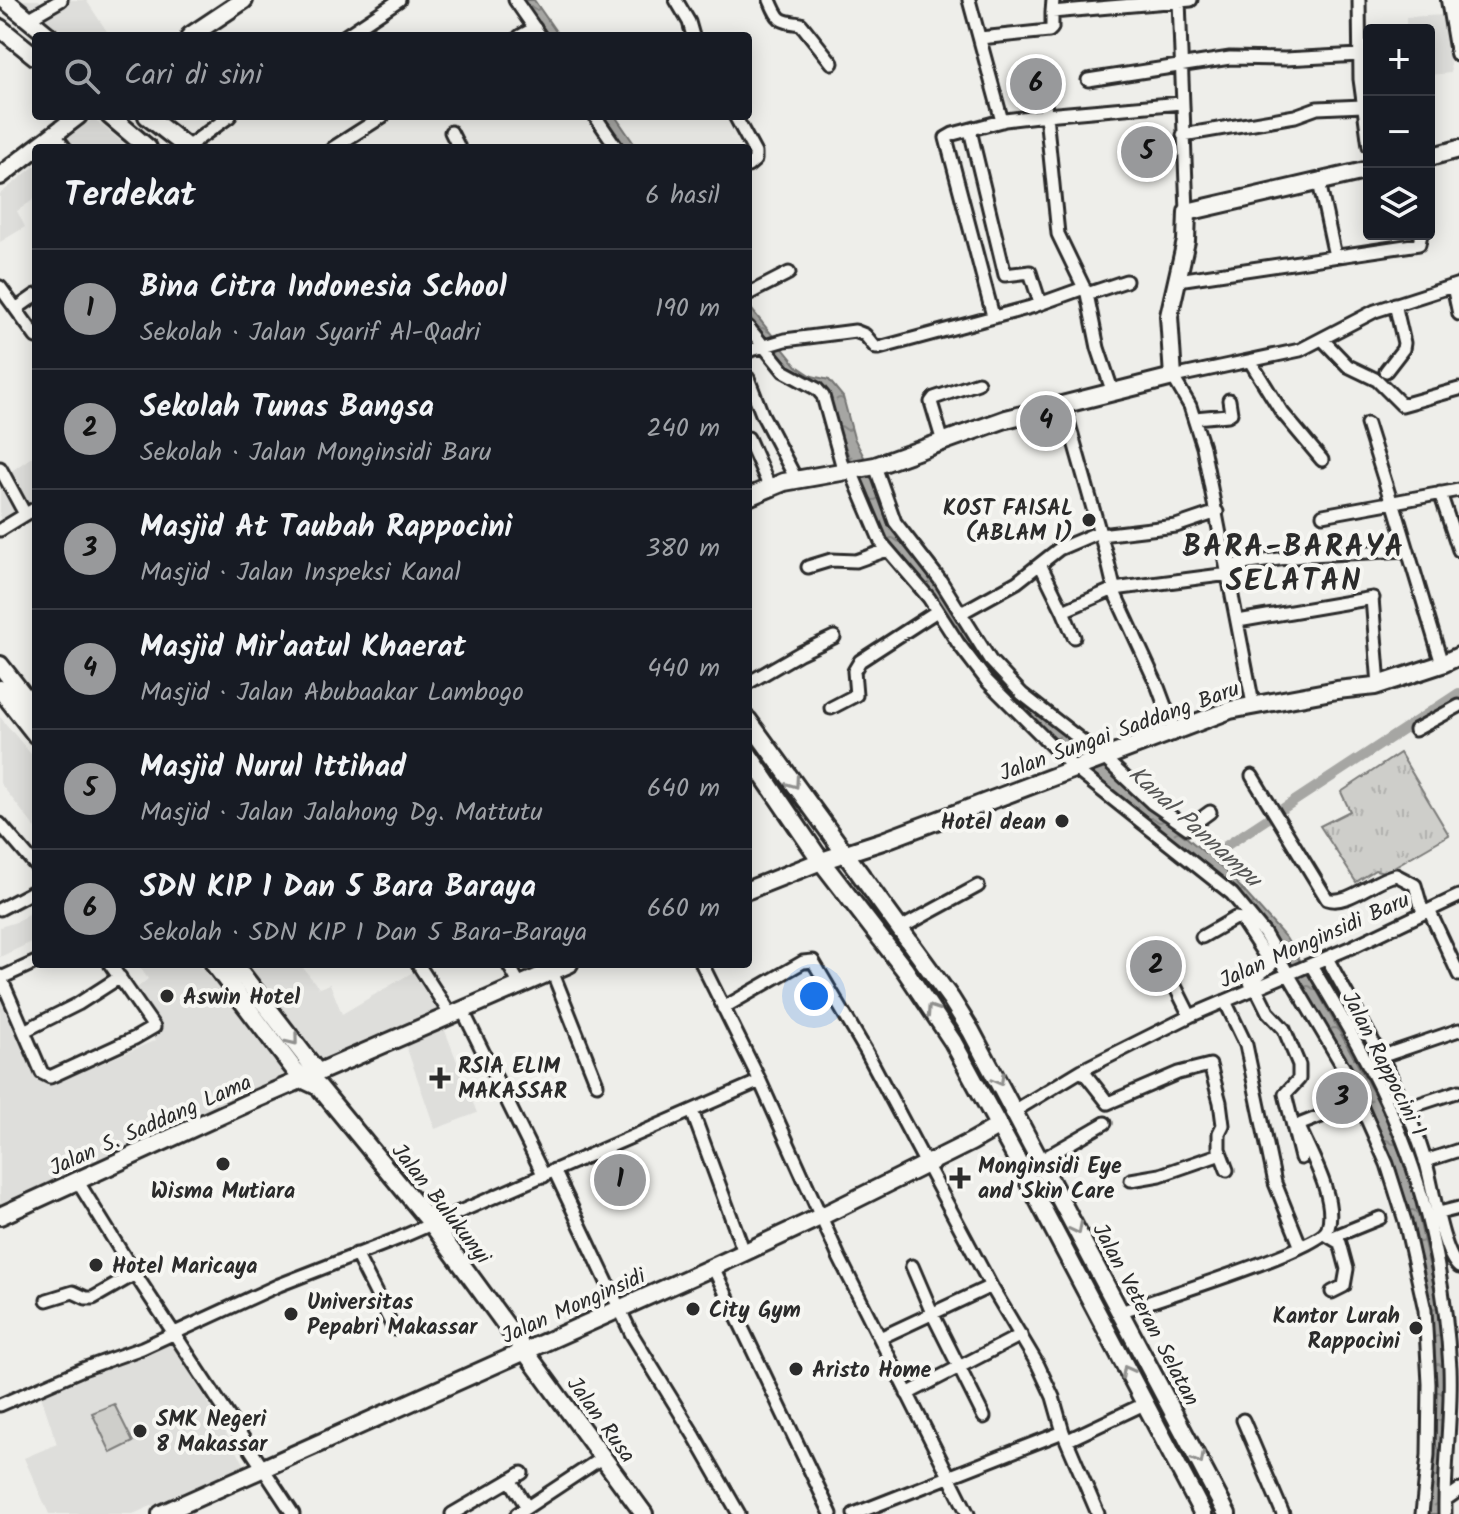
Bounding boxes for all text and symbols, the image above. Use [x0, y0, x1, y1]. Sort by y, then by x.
map controls [1363, 24, 1435, 240]
button: + [1363, 24, 1435, 96]
search box [32, 32, 752, 120]
text: Cari di sini [124, 52, 262, 100]
icon: search [60, 54, 104, 98]
pin: 6 [1010, 54, 1062, 114]
button: − [1363, 96, 1435, 168]
pin: 5 [1121, 122, 1173, 182]
button: layers [1363, 168, 1435, 240]
text: Terdekat [64, 169, 196, 223]
text: 6 hasil [645, 175, 720, 217]
text: Bina Citra Indonesia School [140, 264, 507, 312]
text: 1 [86, 288, 94, 330]
text: 190 m [655, 288, 720, 330]
text: Sekolah · Jalan Syarif Al-Qadri [140, 312, 480, 354]
text: Sekolah Tunas Bangsa [140, 384, 434, 432]
pin: 4 [1020, 391, 1072, 451]
text: 2 [82, 408, 98, 450]
text: 240 m [646, 408, 720, 450]
text: Sekolah · Jalan Monginsidi Baru [140, 432, 491, 474]
place label: KOST FAISAL (ABLAM 1) [943, 492, 1073, 552]
text: Masjid At Taubah Rappocini [140, 504, 512, 552]
marker: KOST FAISAL (ABLAM 1) [1080, 511, 1098, 529]
district label: BARA-BARAYA SELATAN [1183, 524, 1405, 606]
text: 3 [83, 528, 97, 570]
text: 380 m [645, 528, 720, 570]
text: Masjid · Jalan Inspeksi Kanal [140, 552, 461, 594]
text: Masjid Mir'aatul Khaerat [140, 624, 466, 672]
text: 4 [83, 648, 97, 690]
text: 440 m [647, 648, 720, 690]
text: Masjid · Jalan Abubaakar Lambogo [140, 672, 524, 714]
street label: Jalan Sungai Saddang Baru [995, 672, 1245, 792]
text: Masjid Nurul Ittihad [140, 744, 406, 792]
water label: Kanal Pannampu [1118, 756, 1271, 900]
text: 5 [83, 768, 97, 810]
text: 640 m [647, 768, 720, 810]
one-way arrow [784, 774, 799, 788]
text: Masjid · Jalan Jalahong Dg. Mattutu [140, 792, 543, 834]
place label: Hotel dean [941, 806, 1046, 841]
marker: Hotel dean [1053, 812, 1071, 830]
text: SDN KIP 1 Dan 5 Bara Baraya [140, 864, 536, 912]
street label: Jalan Monginsidi Baru [1214, 883, 1416, 999]
text: 6 [83, 888, 97, 930]
text: 660 m [647, 888, 720, 930]
text: Sekolah · SDN KIP 1 Dan 5 Bara-Baraya [140, 912, 587, 954]
pin: 2 [1130, 936, 1182, 996]
your location [794, 976, 834, 1016]
place label: Aswin Hotel [183, 981, 300, 1016]
street label: Jalan Rappocini 1 [1331, 985, 1434, 1143]
marker: Aswin Hotel [158, 987, 176, 1005]
one-way arrow [927, 1004, 942, 1018]
one-way arrow [284, 1031, 298, 1046]
place label: RSIA ELIM MAKASSAR [458, 1050, 567, 1110]
street label: Jalan S. Saddang Lama [44, 1066, 258, 1187]
marker: RSIA ELIM MAKASSAR [429, 1067, 451, 1089]
pin: 3 [1316, 1068, 1368, 1128]
one-way arrow [989, 1072, 1004, 1086]
street label: Jalan Bulukunyi [381, 1136, 499, 1273]
pin: 1 [594, 1150, 646, 1210]
place label: Monginsidi Eye and Skin Care [978, 1150, 1122, 1210]
marker: Wisma Mutiara [214, 1155, 232, 1173]
marker: Monginsidi Eye and Skin Care [949, 1167, 971, 1189]
place label: Wisma Mutiara [151, 1175, 295, 1210]
street label: Jalan Veteran Selatan [1082, 1217, 1208, 1413]
one-way arrow [1067, 1221, 1083, 1236]
place label: Hotel Maricaya [112, 1250, 258, 1285]
marker: Hotel Maricaya [87, 1256, 105, 1274]
street label: Jalan Monginsidi [496, 1260, 652, 1355]
place label: Universitas Pepabri Makassar [307, 1286, 478, 1346]
place label: City Gym [709, 1294, 801, 1329]
marker: City Gym [684, 1300, 702, 1318]
place label: Kantor Lurah Rappocini [1273, 1300, 1401, 1360]
marker: Universitas Pepabri Makassar [282, 1305, 300, 1323]
marker: Kantor Lurah Rappocini [1407, 1319, 1425, 1337]
place label: Aristo Home [812, 1354, 932, 1389]
marker: Aristo Home [787, 1360, 805, 1378]
one-way arrow [1121, 1366, 1137, 1380]
street label: Jalan Rusa [556, 1370, 644, 1471]
place label: SMK Negeri 8 Makassar [156, 1403, 268, 1463]
marker: SMK Negeri 8 Makassar [131, 1422, 149, 1440]
one-way arrow [1189, 1451, 1204, 1465]

